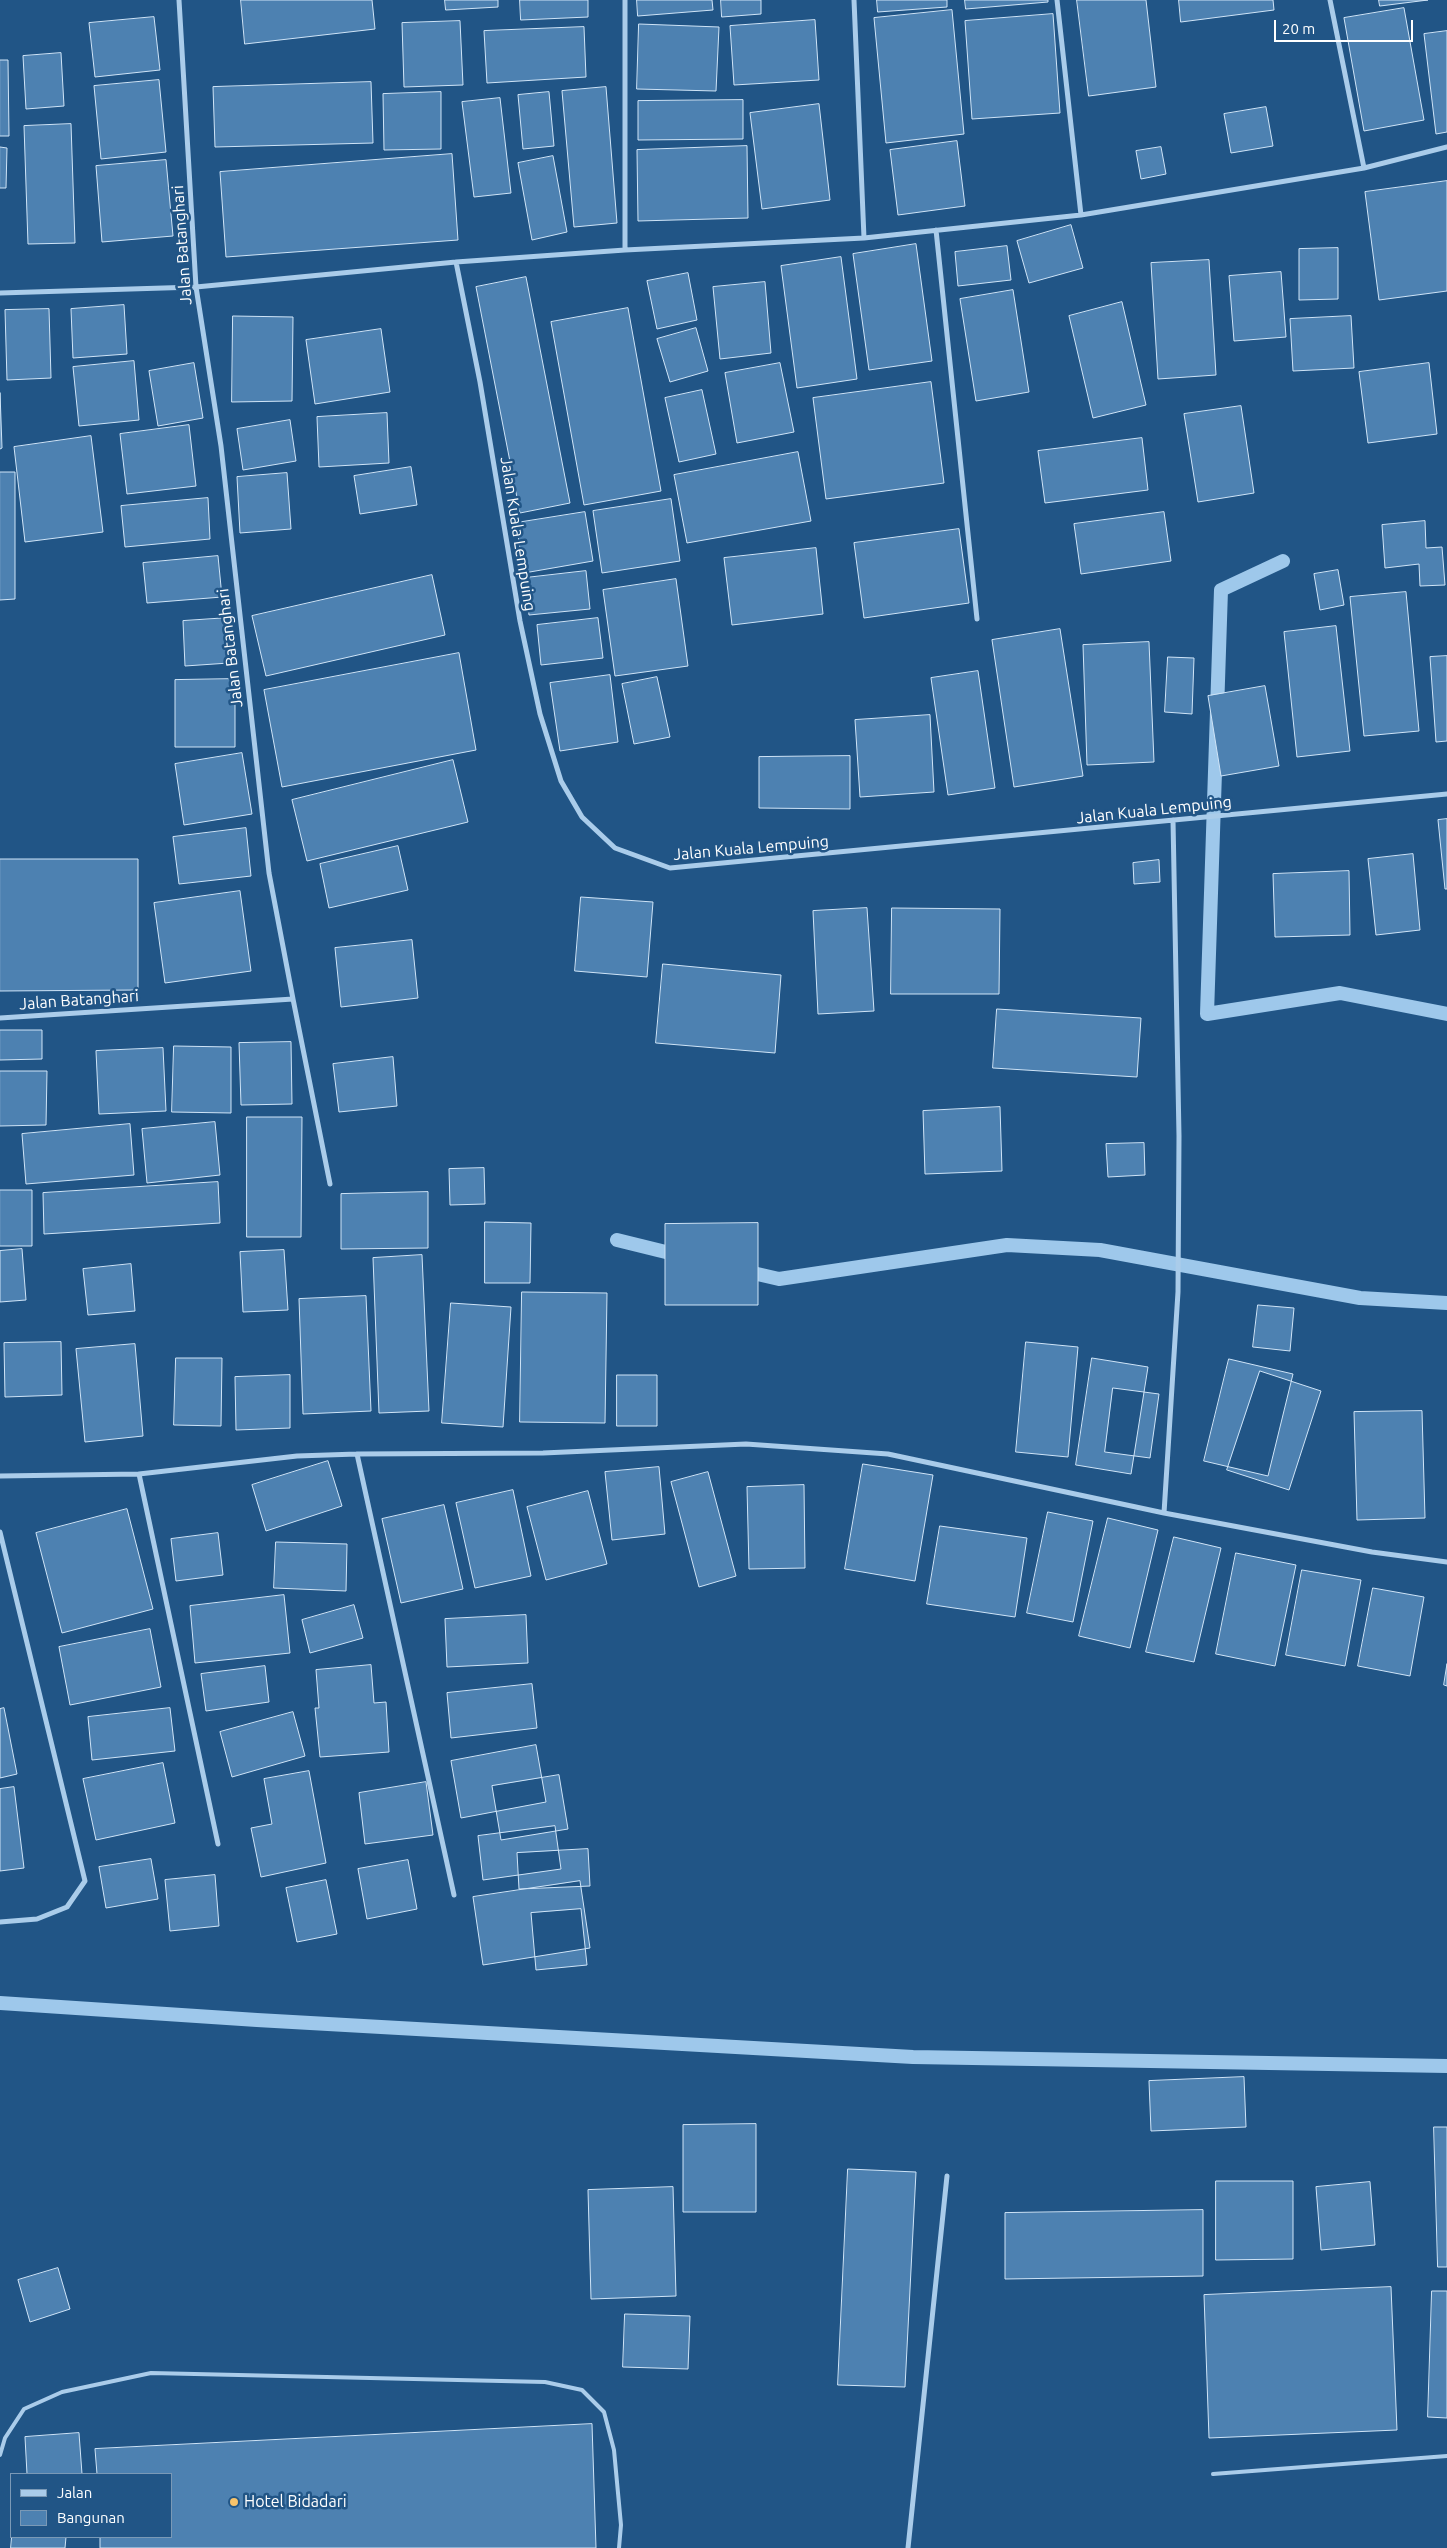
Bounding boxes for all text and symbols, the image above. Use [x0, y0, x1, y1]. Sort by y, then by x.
scale bar [1277, 10, 1416, 42]
text: 20 m [1282, 20, 1315, 37]
street label: Jalan Batanghari [168, 185, 196, 305]
street label: Jalan Kuala Lempuing [496, 455, 540, 613]
street label: Jalan Batanghari [213, 587, 247, 709]
street label: Jalan Kuala Lempuing [1075, 792, 1233, 828]
street label: Jalan Kuala Lempuing [672, 832, 830, 864]
street label: Jalan Batanghari [19, 986, 139, 1014]
legend [10, 2473, 172, 2538]
text: Jalan [57, 2484, 92, 2501]
place label: Hotel Bidadari [244, 2492, 347, 2512]
marker: Hotel Bidadari [228, 2496, 240, 2508]
text: Bangunan [57, 2509, 125, 2526]

